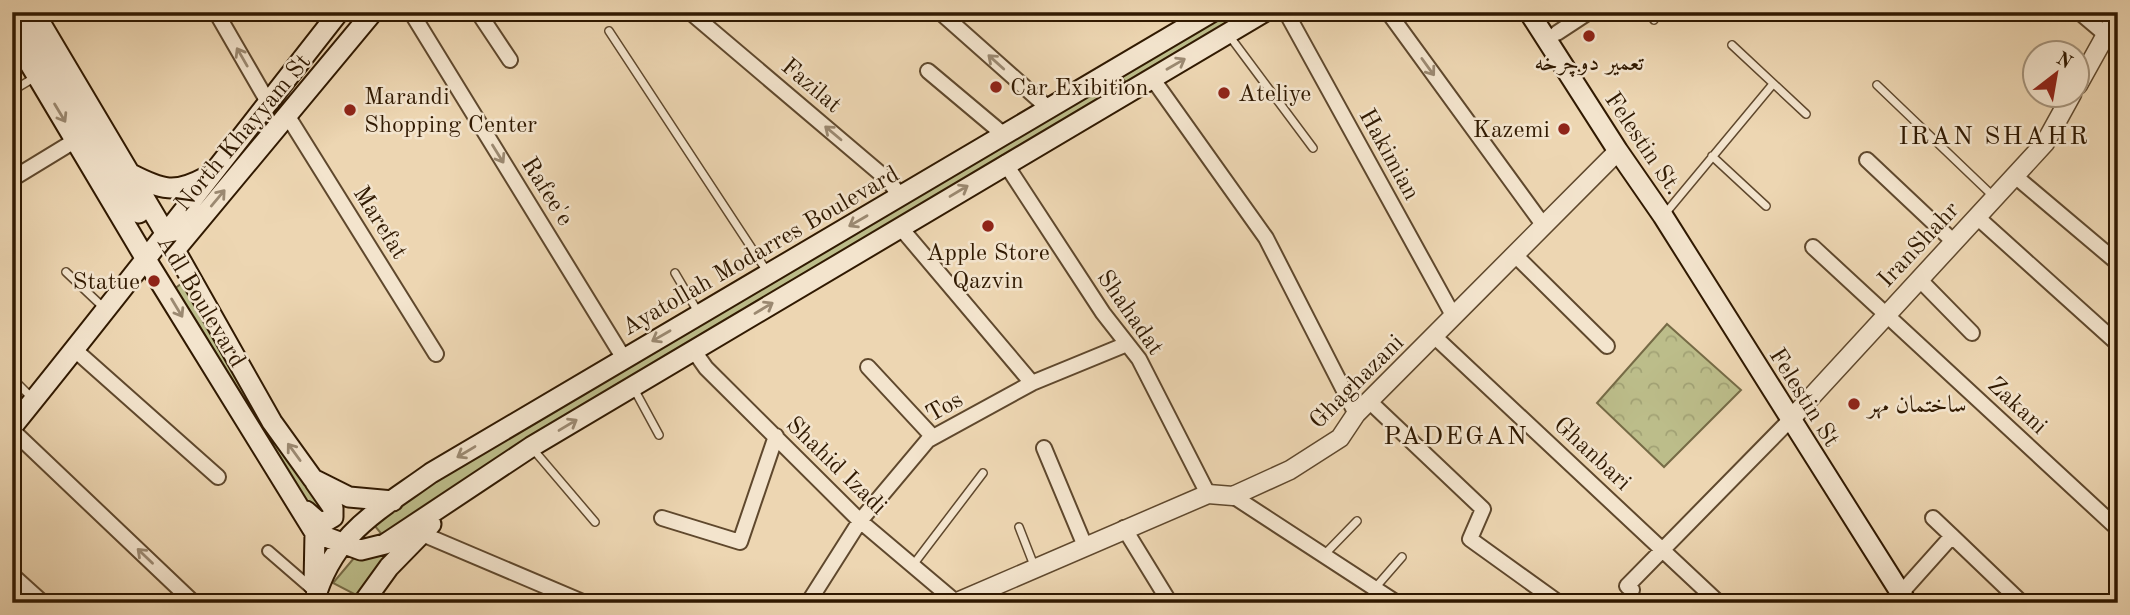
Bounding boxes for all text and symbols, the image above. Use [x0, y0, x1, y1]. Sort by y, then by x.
marker: تعمیر دوچرخه [1581, 28, 1597, 44]
north arrow [2022, 38, 2092, 108]
one-way arrow [235, 47, 249, 67]
street label: North Khayyam St [171, 50, 316, 216]
text: N [2052, 50, 2075, 74]
place label: تعمیر دوچرخه [1534, 52, 1644, 78]
one-way arrow [987, 54, 1005, 70]
street label: Fazilat [776, 55, 845, 118]
one-way arrow [1166, 57, 1186, 71]
one-way arrow [1421, 57, 1435, 76]
place label: Car Exibition [1010, 77, 1149, 101]
marker: Car Exibition [988, 79, 1004, 95]
place label: Ateliye [1238, 83, 1311, 107]
marker: Ateliye [1216, 85, 1232, 101]
place label: Marandi Shopping Center [364, 86, 537, 138]
street label: Felestin St. [1599, 88, 1685, 200]
marker: Marandi Shopping Center [342, 102, 358, 118]
one-way arrow [53, 103, 67, 123]
street label: Hakimian [1353, 105, 1423, 205]
place label: Kazemi [1473, 119, 1550, 143]
marker: Kazemi [1556, 121, 1572, 137]
district label: IRAN SHAHR [1898, 124, 2090, 150]
one-way arrow [824, 126, 842, 142]
one-way arrow [492, 143, 506, 163]
street label: Rafee'e [516, 154, 577, 231]
street label: Ayatollah Modarres Boulevard [619, 163, 903, 341]
street label: Marefat [348, 182, 411, 264]
one-way arrow [948, 184, 968, 198]
one-way arrow [210, 189, 226, 207]
street label: IranShahr [1874, 198, 1965, 293]
one-way arrow [849, 215, 869, 229]
marker: Apple Store Qazvin [980, 218, 996, 234]
street label: Adl Boulevard [152, 232, 249, 372]
place label: Apple Store Qazvin [926, 242, 1050, 294]
street label: Shahadat [1092, 266, 1167, 360]
place label: Statue [73, 271, 140, 295]
marker: Statue [146, 273, 162, 289]
one-way arrow [171, 297, 185, 317]
one-way arrow [753, 301, 773, 315]
one-way arrow [652, 329, 672, 343]
street label: Ghaghazani [1306, 331, 1409, 434]
street label: Felestin St [1764, 345, 1843, 452]
street label: Zakani [1982, 373, 2051, 440]
street label: Tos [923, 388, 967, 427]
place label: ساختمان مهر [1865, 394, 1967, 419]
marker: ساختمان مهر [1846, 396, 1862, 412]
street label: Shahid Izadi [781, 413, 891, 520]
street label: Ghanbari [1548, 413, 1635, 496]
one-way arrow [558, 417, 578, 431]
district label: PADEGAN [1383, 424, 1529, 450]
one-way arrow [287, 443, 301, 462]
one-way arrow [456, 445, 476, 459]
one-way arrow [137, 547, 154, 564]

